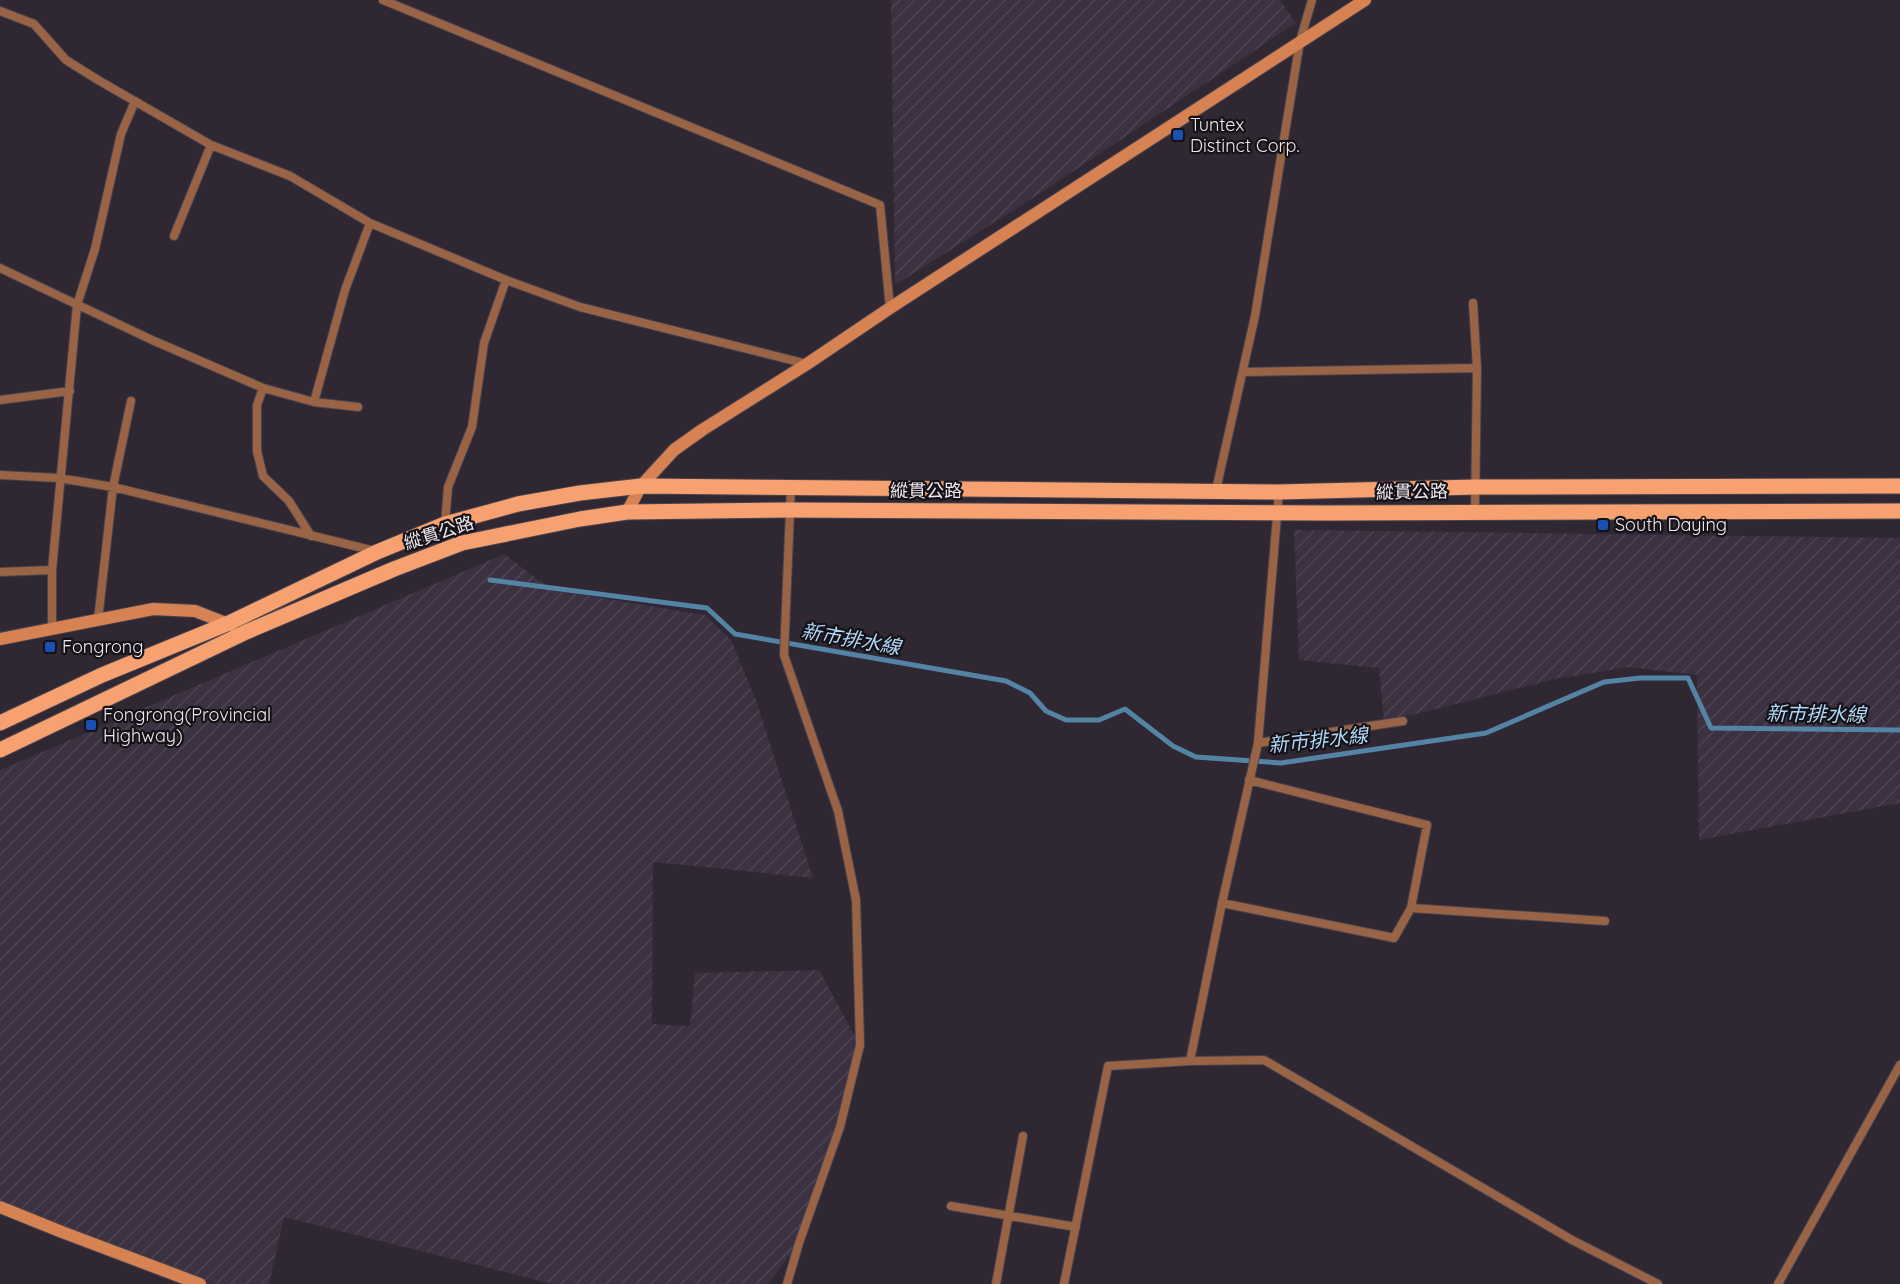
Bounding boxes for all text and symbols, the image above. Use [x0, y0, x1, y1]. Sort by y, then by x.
place label: Tuntex Distinct Corp. [1190, 113, 1300, 157]
marker: Tuntex Distinct Corp. [1171, 128, 1185, 142]
street label: 縱貫公路 [890, 479, 962, 502]
street label: 縱貫公路 [1376, 479, 1448, 504]
street label: 縱貫公路 [401, 510, 477, 555]
place label: South Daying [1615, 513, 1727, 536]
marker: South Daying [1596, 518, 1610, 532]
water label: 新市排水線 [800, 618, 904, 660]
place label: Fongrong [62, 635, 143, 658]
marker: Fongrong [43, 640, 57, 654]
water label: 新市排水線 [1766, 700, 1868, 727]
place label: Fongrong(Provincial Highway) [103, 703, 271, 747]
marker: Fongrong(Provincial Highway) [84, 718, 98, 732]
water label: 新市排水線 [1267, 722, 1371, 757]

